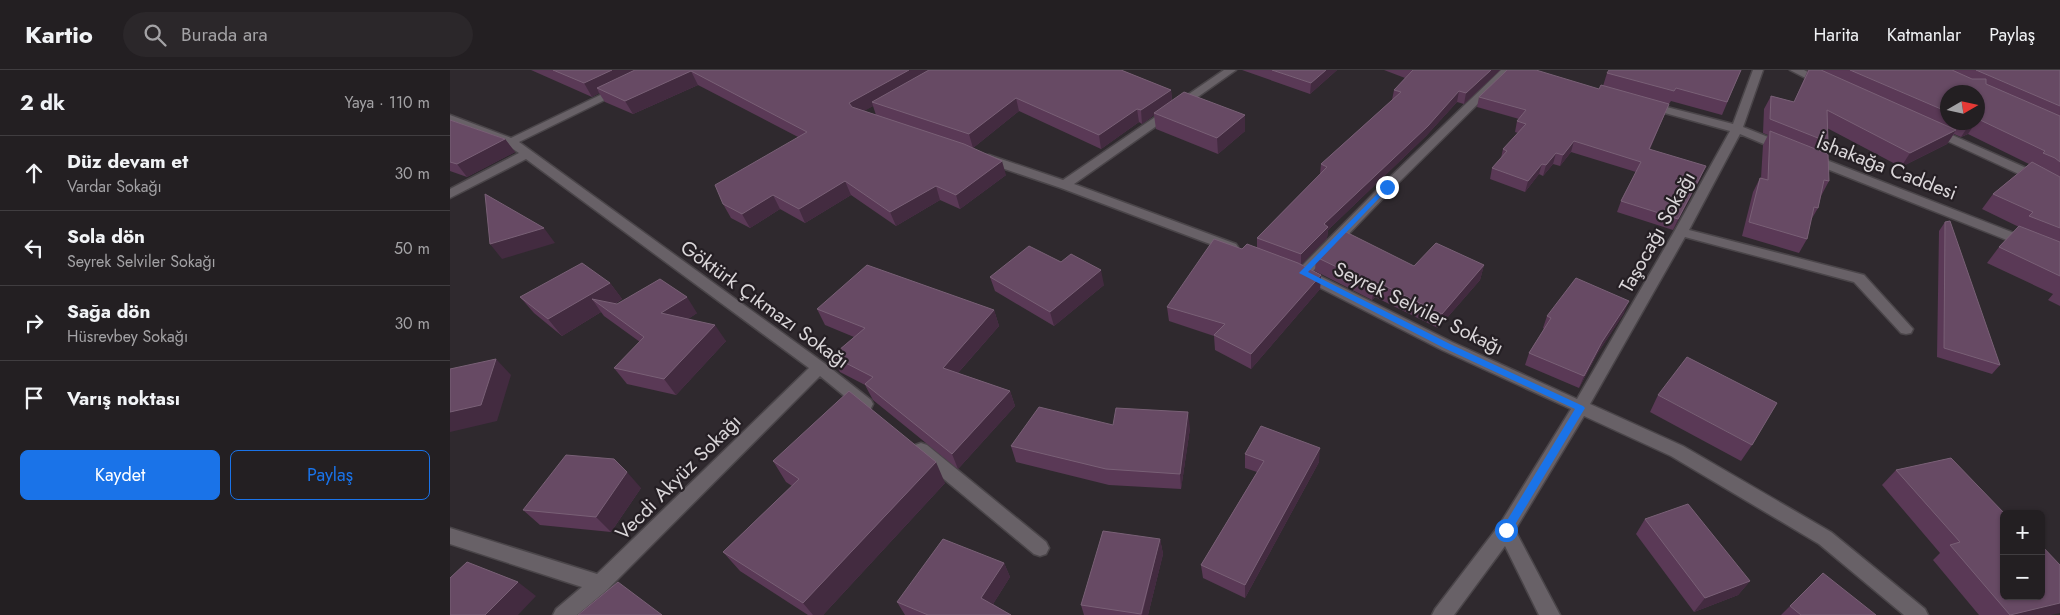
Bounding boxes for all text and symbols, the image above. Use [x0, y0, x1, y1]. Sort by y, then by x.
search box [123, 12, 473, 57]
text: Kartio [25, 17, 93, 52]
icon: search [141, 21, 169, 49]
text: Burada ara [181, 21, 268, 48]
text: Harita [1813, 22, 1859, 48]
text: Katmanlar [1887, 22, 1961, 48]
text: Paylaş [1989, 22, 2035, 48]
north arrow [1940, 85, 1985, 130]
text: 2 dk [20, 88, 65, 118]
text: Yaya · 110 m [345, 91, 430, 114]
street label: İshakağa Caddesi [1812, 127, 1961, 208]
text: Düz devam et [67, 148, 188, 175]
icon: ahead [20, 159, 48, 187]
text: 30 m [394, 162, 430, 185]
street label: Taşocağı Sokağı [1612, 166, 1703, 298]
text: Vardar Sokağı [67, 175, 162, 198]
route end [1376, 176, 1399, 199]
text: Sola dön [67, 223, 145, 250]
street label: Göktürk Çıkmazı Sokağı [674, 233, 855, 376]
icon: left [20, 234, 48, 262]
text: 50 m [394, 237, 430, 260]
text: Seyrek Selviler Sokağı [67, 250, 216, 273]
street label: Seyrek Selviler Sokağı [1329, 255, 1509, 362]
text: Sağa dön [67, 298, 151, 325]
icon: right [20, 309, 48, 337]
text: 30 m [394, 312, 430, 335]
text: Hüsrevbey Sokağı [67, 325, 188, 348]
icon: arrive [20, 384, 48, 412]
text: Varış noktası [67, 385, 180, 412]
street label: Vecdi Akyüz Sokağı [609, 408, 748, 547]
button: Kaydet [20, 450, 220, 500]
button: Paylaş [230, 450, 430, 500]
map controls [2000, 510, 2045, 600]
button: + [2000, 510, 2045, 555]
route start [1495, 519, 1518, 542]
button: − [2000, 555, 2045, 600]

